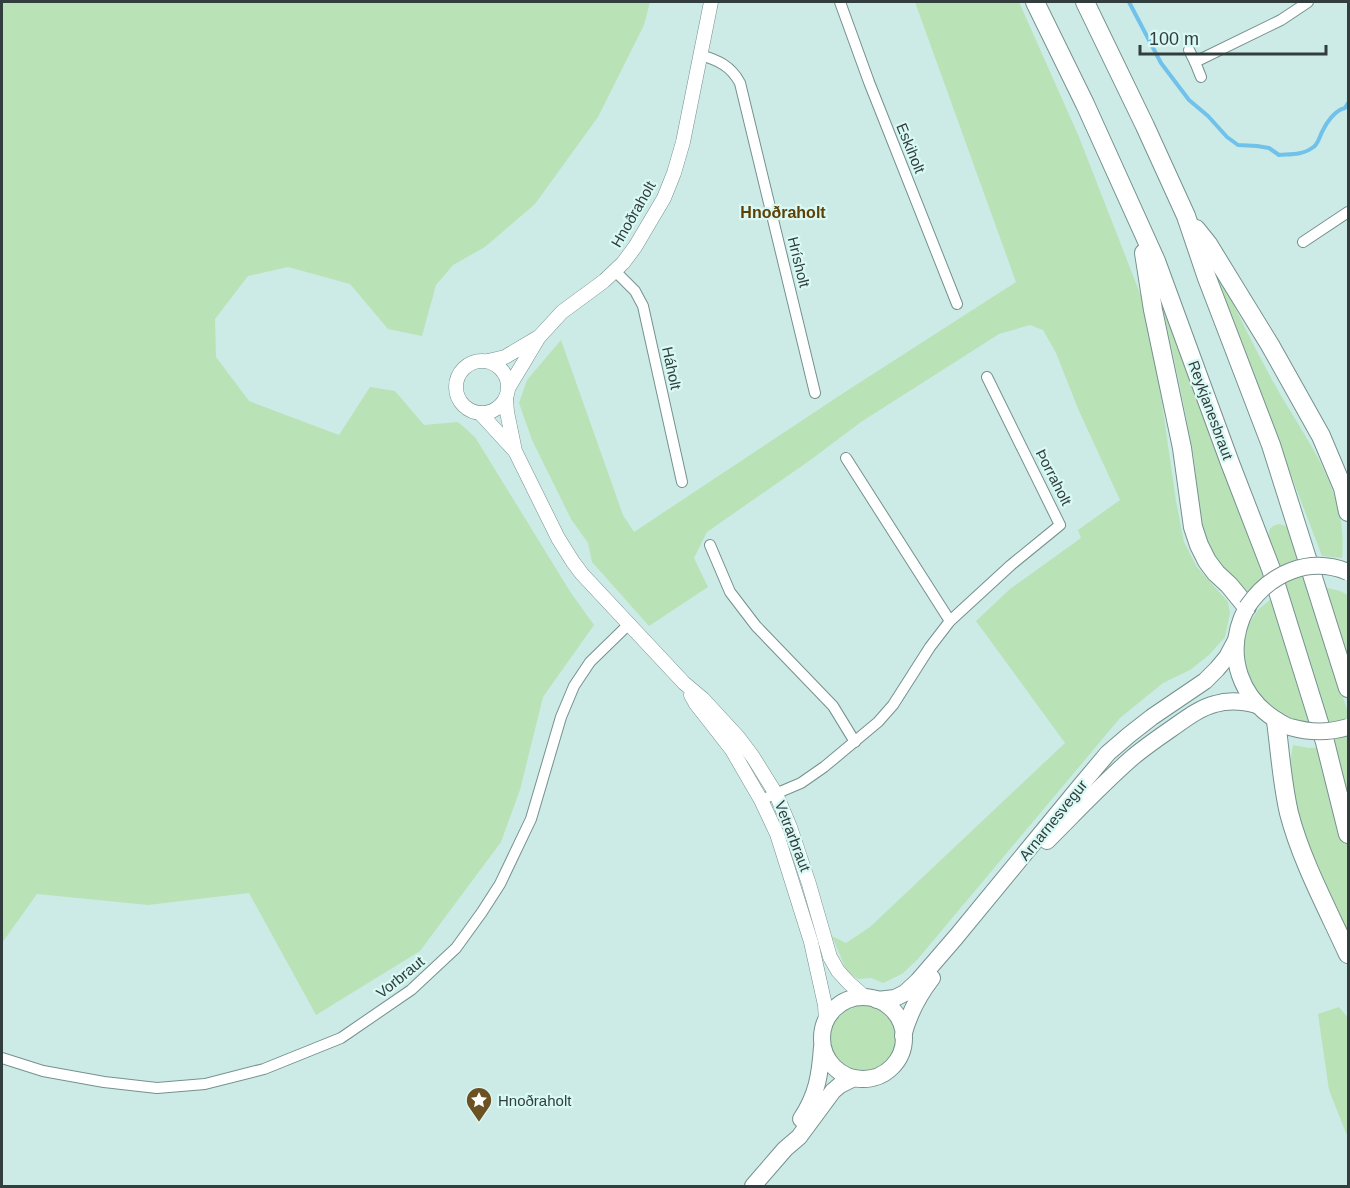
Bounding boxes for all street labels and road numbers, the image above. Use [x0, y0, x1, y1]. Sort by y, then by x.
street label: Eskiholt [893, 120, 929, 176]
street label: Hnoðraholt [607, 177, 659, 250]
street label: Hrísholt [785, 235, 814, 290]
street label: Háholt [659, 345, 685, 392]
street label: Reykjanesbraut [1185, 358, 1237, 463]
street label: Þorraholt [1033, 446, 1076, 509]
street label: Arnarnesvegur [1015, 776, 1091, 864]
street label: Vetrarbraut [772, 798, 815, 874]
street label: Vorbraut [373, 952, 428, 1001]

